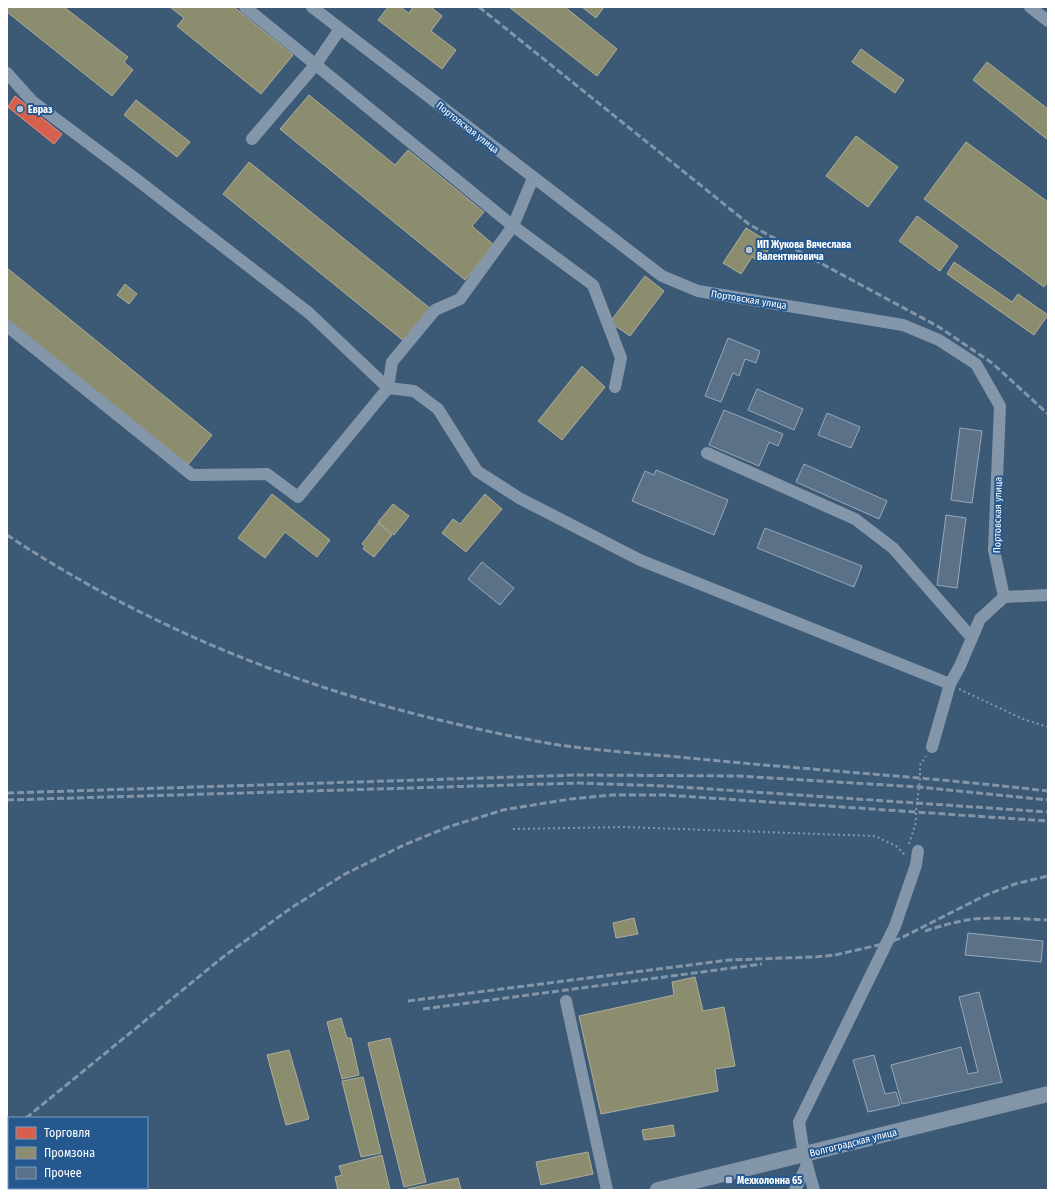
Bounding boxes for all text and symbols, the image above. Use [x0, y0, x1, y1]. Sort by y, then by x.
street label: Портовская улица [434, 100, 501, 156]
marker: Евраз [15, 104, 25, 114]
place label: Евраз [28, 104, 53, 116]
place label: ИП Жукова Вячеслава Валентиновича [757, 239, 851, 263]
marker: ИП Жукова Вячеслава Валентиновича [744, 245, 754, 255]
street label: Портовская улица [710, 288, 788, 312]
street label: Портовская улица [991, 477, 1005, 553]
legend [8, 1117, 148, 1189]
text: Торговля [44, 1126, 90, 1140]
street label: Волгоградская улица [808, 1126, 898, 1160]
text: Промзона [44, 1146, 95, 1160]
text: Прочее [44, 1166, 82, 1180]
marker: Мехколонна 65 [724, 1175, 734, 1185]
place label: Мехколонна 65 [737, 1175, 802, 1187]

